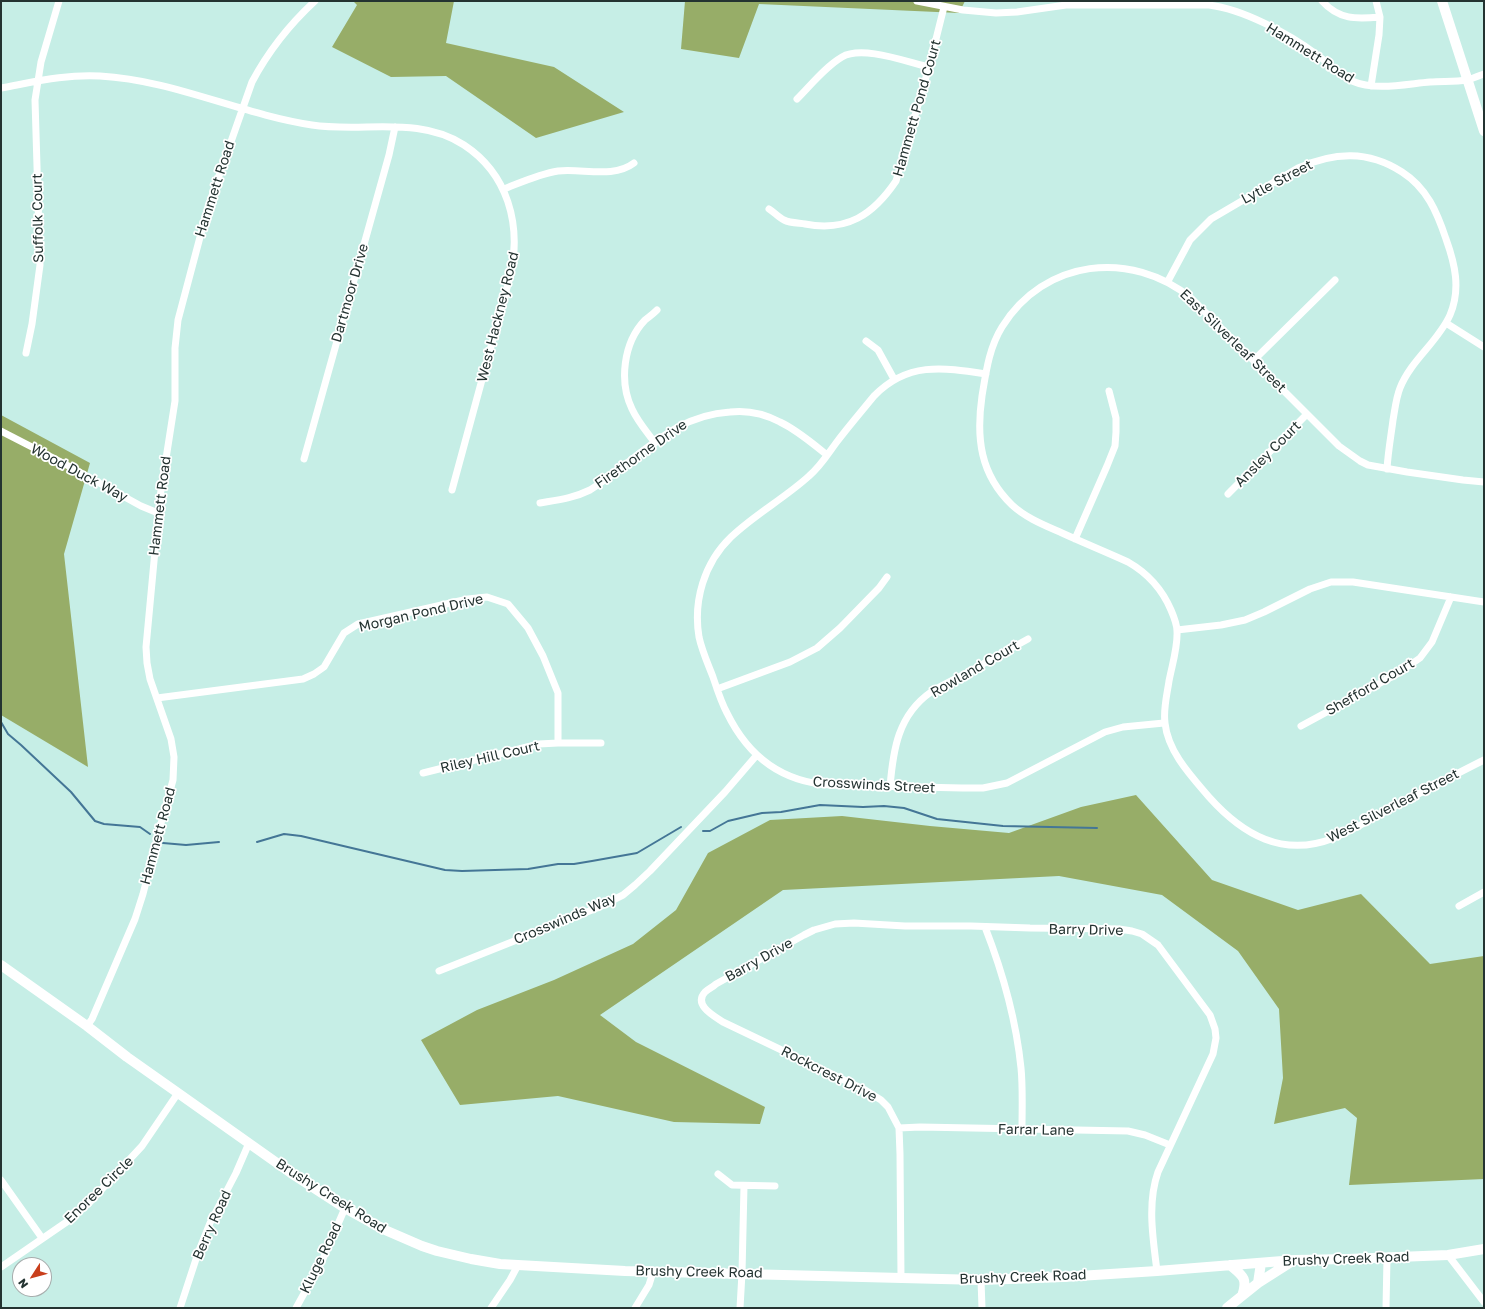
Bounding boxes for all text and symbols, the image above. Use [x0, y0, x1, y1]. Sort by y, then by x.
street label: Hammett Road [1263, 19, 1357, 87]
street label: Hammett Pond Court [889, 37, 945, 179]
street label: Hammett Road [192, 139, 238, 239]
street label: Lytle Street [1239, 156, 1315, 208]
street label: Suffolk Court [29, 173, 47, 263]
street label: Dartmoor Drive [328, 242, 372, 344]
street label: West Hackney Road [474, 250, 522, 384]
street label: East Silverleaf Street [1176, 286, 1290, 396]
street label: Firethorne Drive [592, 416, 690, 492]
street label: Ansley Court [1231, 417, 1305, 491]
street label: Wood Duck Way [28, 440, 130, 506]
street label: Hammett Road [146, 455, 174, 557]
street label: Morgan Pond Drive [357, 591, 485, 635]
street label: Rowland Court [928, 637, 1022, 701]
street label: Shefford Court [1323, 655, 1417, 719]
street label: Riley Hill Court [439, 737, 541, 777]
street label: West Silverleaf Street [1324, 765, 1462, 847]
street label: Crosswinds Street [812, 773, 936, 797]
street label: Hammett Road [137, 785, 179, 887]
street label: Crosswinds Way [511, 890, 619, 948]
street label: Barry Drive [1049, 921, 1123, 939]
street label: Barry Drive [722, 935, 796, 985]
street label: Rockcrest Drive [778, 1043, 880, 1105]
street label: Farrar Lane [998, 1121, 1074, 1139]
street label: Enoree Circle [61, 1153, 137, 1227]
street label: Brushy Creek Road [273, 1155, 389, 1237]
street label: Berry Road [189, 1188, 235, 1262]
street label: Kluge Road [297, 1220, 345, 1296]
street label: Brushy Creek Road [1282, 1248, 1410, 1270]
north arrow [12, 1257, 52, 1297]
street label: Brushy Creek Road [635, 1262, 763, 1282]
street label: Brushy Creek Road [959, 1266, 1087, 1288]
text: N [15, 1277, 30, 1291]

